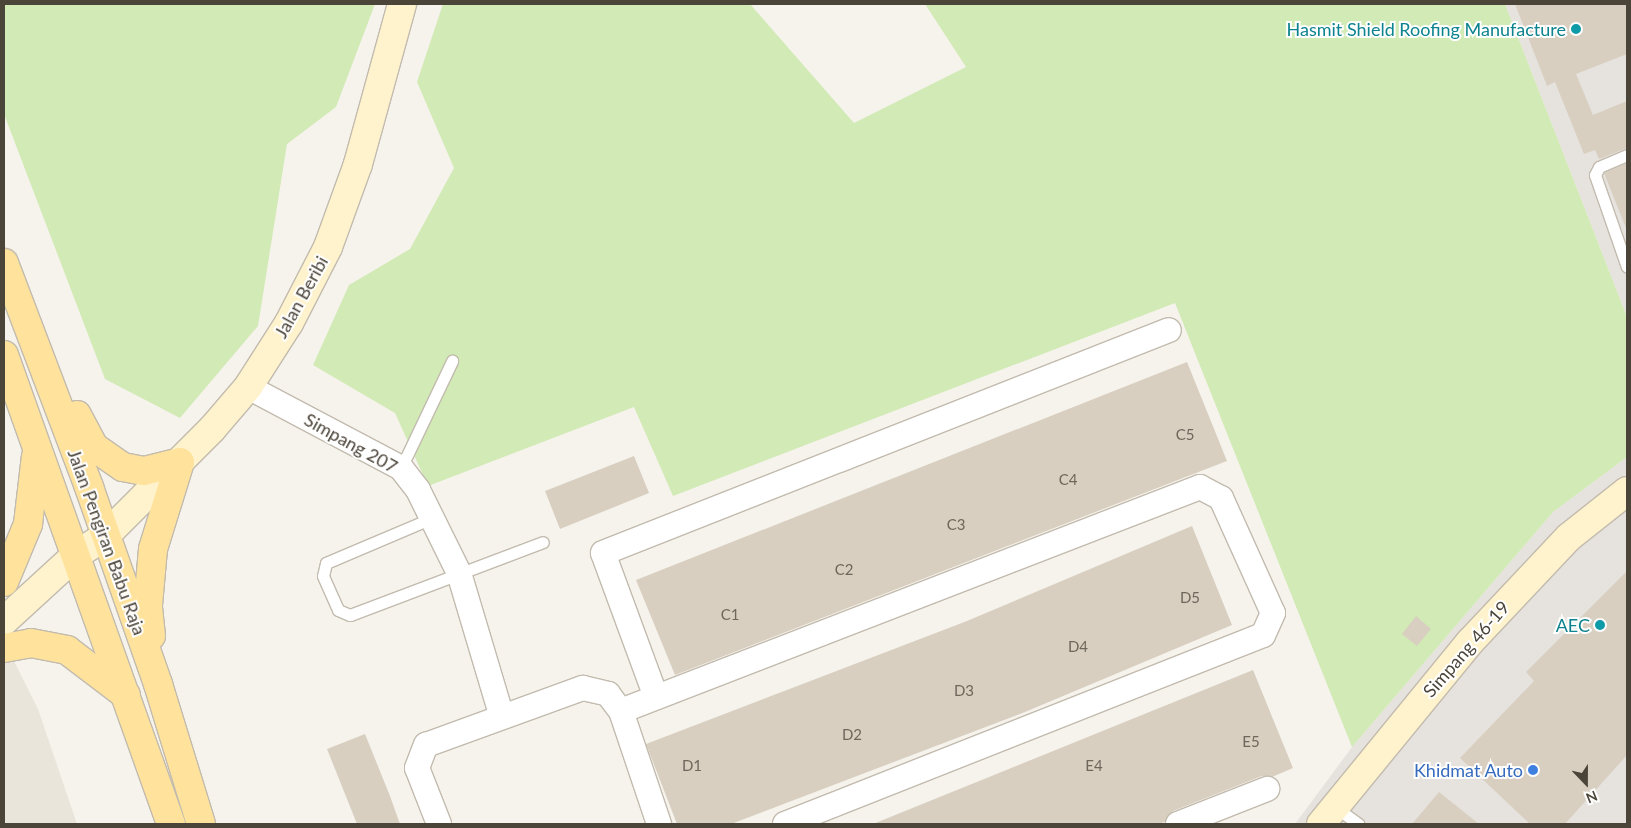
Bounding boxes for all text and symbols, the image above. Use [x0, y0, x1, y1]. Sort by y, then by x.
place label: Hasmit Shield Roofing Manufacture [1287, 18, 1566, 40]
marker: Hasmit Shield Roofing Manufacture [1570, 23, 1582, 35]
street label: Jalan Beribi [270, 252, 332, 342]
street label: Simpang 207 [301, 409, 401, 477]
house number: C5 [1176, 426, 1194, 444]
street label: Jalan Pengiran Babu Raja [63, 446, 151, 638]
house number: C4 [1059, 471, 1077, 489]
house number: C3 [947, 516, 965, 534]
house number: C2 [835, 561, 853, 579]
house number: D5 [1180, 589, 1200, 607]
street label: Simpang 46-19 [1418, 597, 1514, 701]
house number: C1 [721, 606, 739, 624]
place label: AEC [1556, 614, 1590, 636]
marker: AEC [1594, 619, 1606, 631]
house number: D4 [1068, 638, 1088, 656]
house number: D3 [954, 682, 974, 700]
house number: D2 [842, 726, 862, 744]
house number: E5 [1242, 733, 1260, 751]
house number: D1 [682, 757, 702, 775]
house number: E4 [1085, 757, 1103, 775]
north arrow [1561, 758, 1611, 808]
place label: Khidmat Auto [1413, 759, 1523, 781]
marker: Khidmat Auto [1527, 764, 1539, 776]
text: N [1584, 787, 1600, 807]

